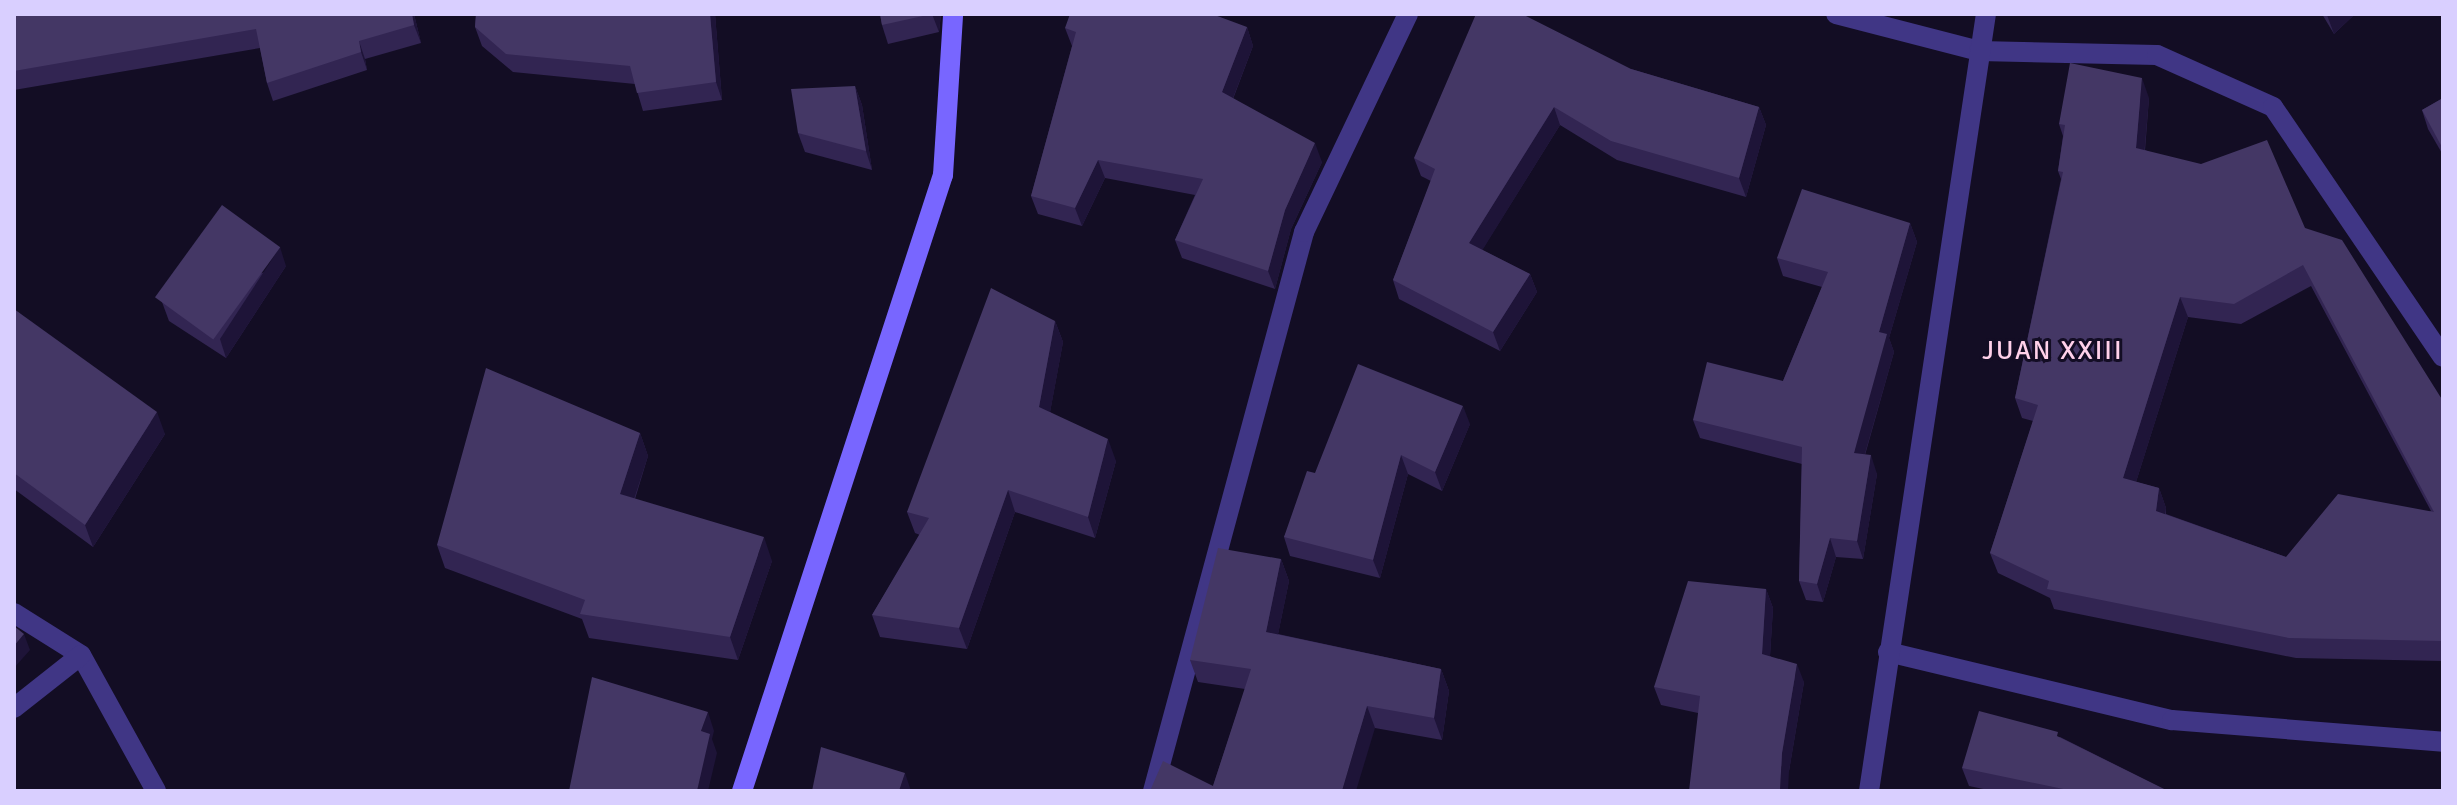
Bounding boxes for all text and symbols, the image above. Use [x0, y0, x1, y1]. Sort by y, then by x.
district label: JUAN XXIII [1982, 336, 2124, 368]

